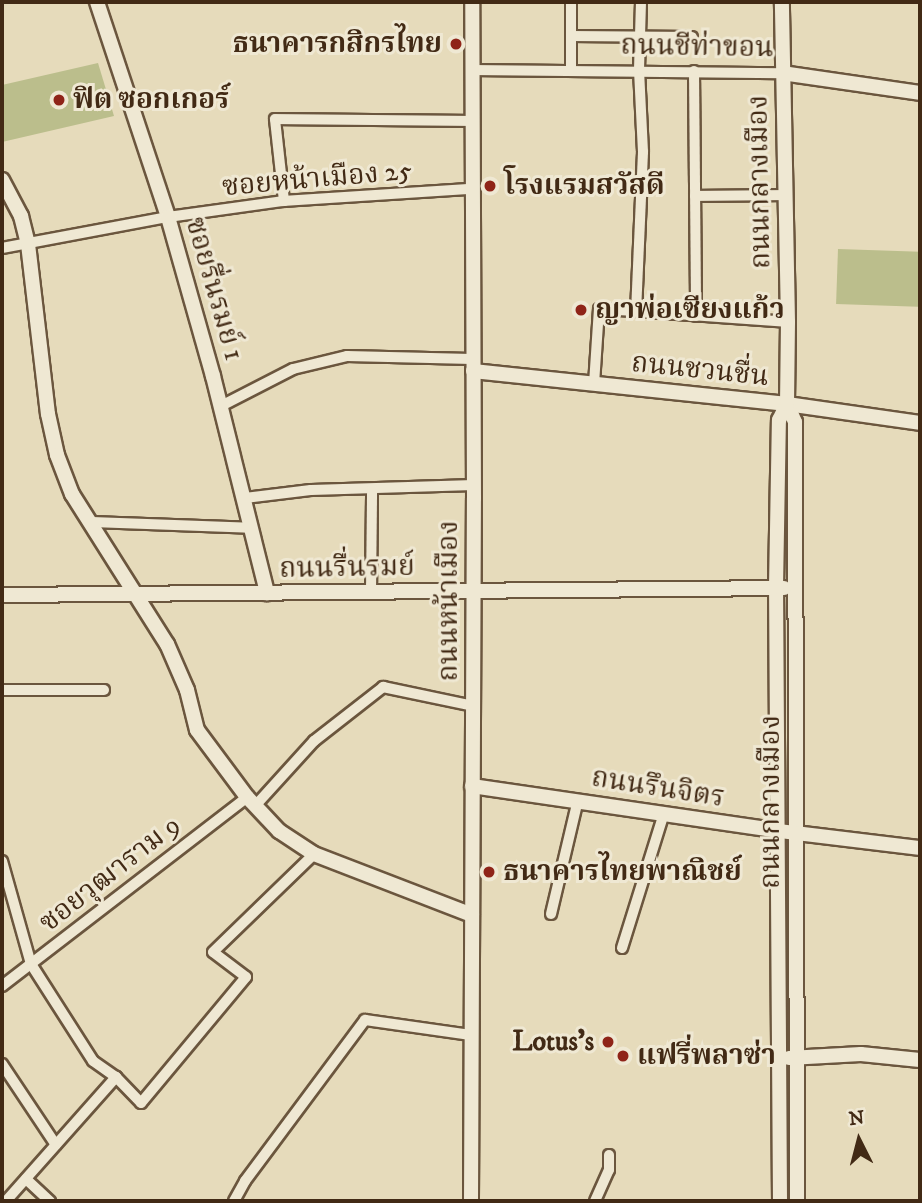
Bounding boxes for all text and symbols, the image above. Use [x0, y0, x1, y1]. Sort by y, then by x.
place label: ธนาคารกสิกรไทย [233, 27, 442, 61]
street label: ถนนชีท่าขอน [620, 29, 774, 65]
marker: ธนาคารกสิกรไทย [448, 36, 464, 52]
place label: ฟิต ซอกเกอร์ [73, 83, 229, 117]
marker: ฟิต ซอกเกอร์ [51, 92, 67, 108]
street label: ถนนกลางเมือง [742, 95, 778, 269]
street label: ซอยหน้าเมือง 25 [221, 154, 413, 204]
place label: โรงแรมสวัสดี [504, 169, 665, 203]
marker: โรงแรมสวัสดี [482, 178, 498, 194]
street label: ซอยรื่นรมย์ 1 [178, 213, 250, 365]
place label: ญาพ่อเซียงแก้ว [595, 293, 785, 327]
marker: ญาพ่อเซียงแก้ว [573, 302, 589, 318]
street label: ถนนชวนชื่น [630, 346, 770, 394]
street label: ถนนหน้าเมือง [432, 521, 466, 681]
street label: ถนนรื่นรมย์ [279, 550, 415, 586]
street label: ถนนกลางเมือง [754, 715, 788, 889]
street label: ถนนรึนจิตร [589, 761, 727, 815]
street label: ซอยวุฒาราม 9 [33, 808, 187, 940]
place label: ธนาคารไทยพาณิชย์ [503, 855, 742, 889]
marker: ธนาคารไทยพาณิชย์ [481, 864, 497, 880]
place label: Lotus's [512, 1025, 594, 1059]
marker: Lotus's [600, 1034, 616, 1050]
place label: แฟรี่พลาซ่า [637, 1039, 776, 1073]
marker: แฟรี่พลาซ่า [615, 1048, 631, 1064]
north arrow [824, 1105, 894, 1175]
text: N [848, 1106, 866, 1131]

